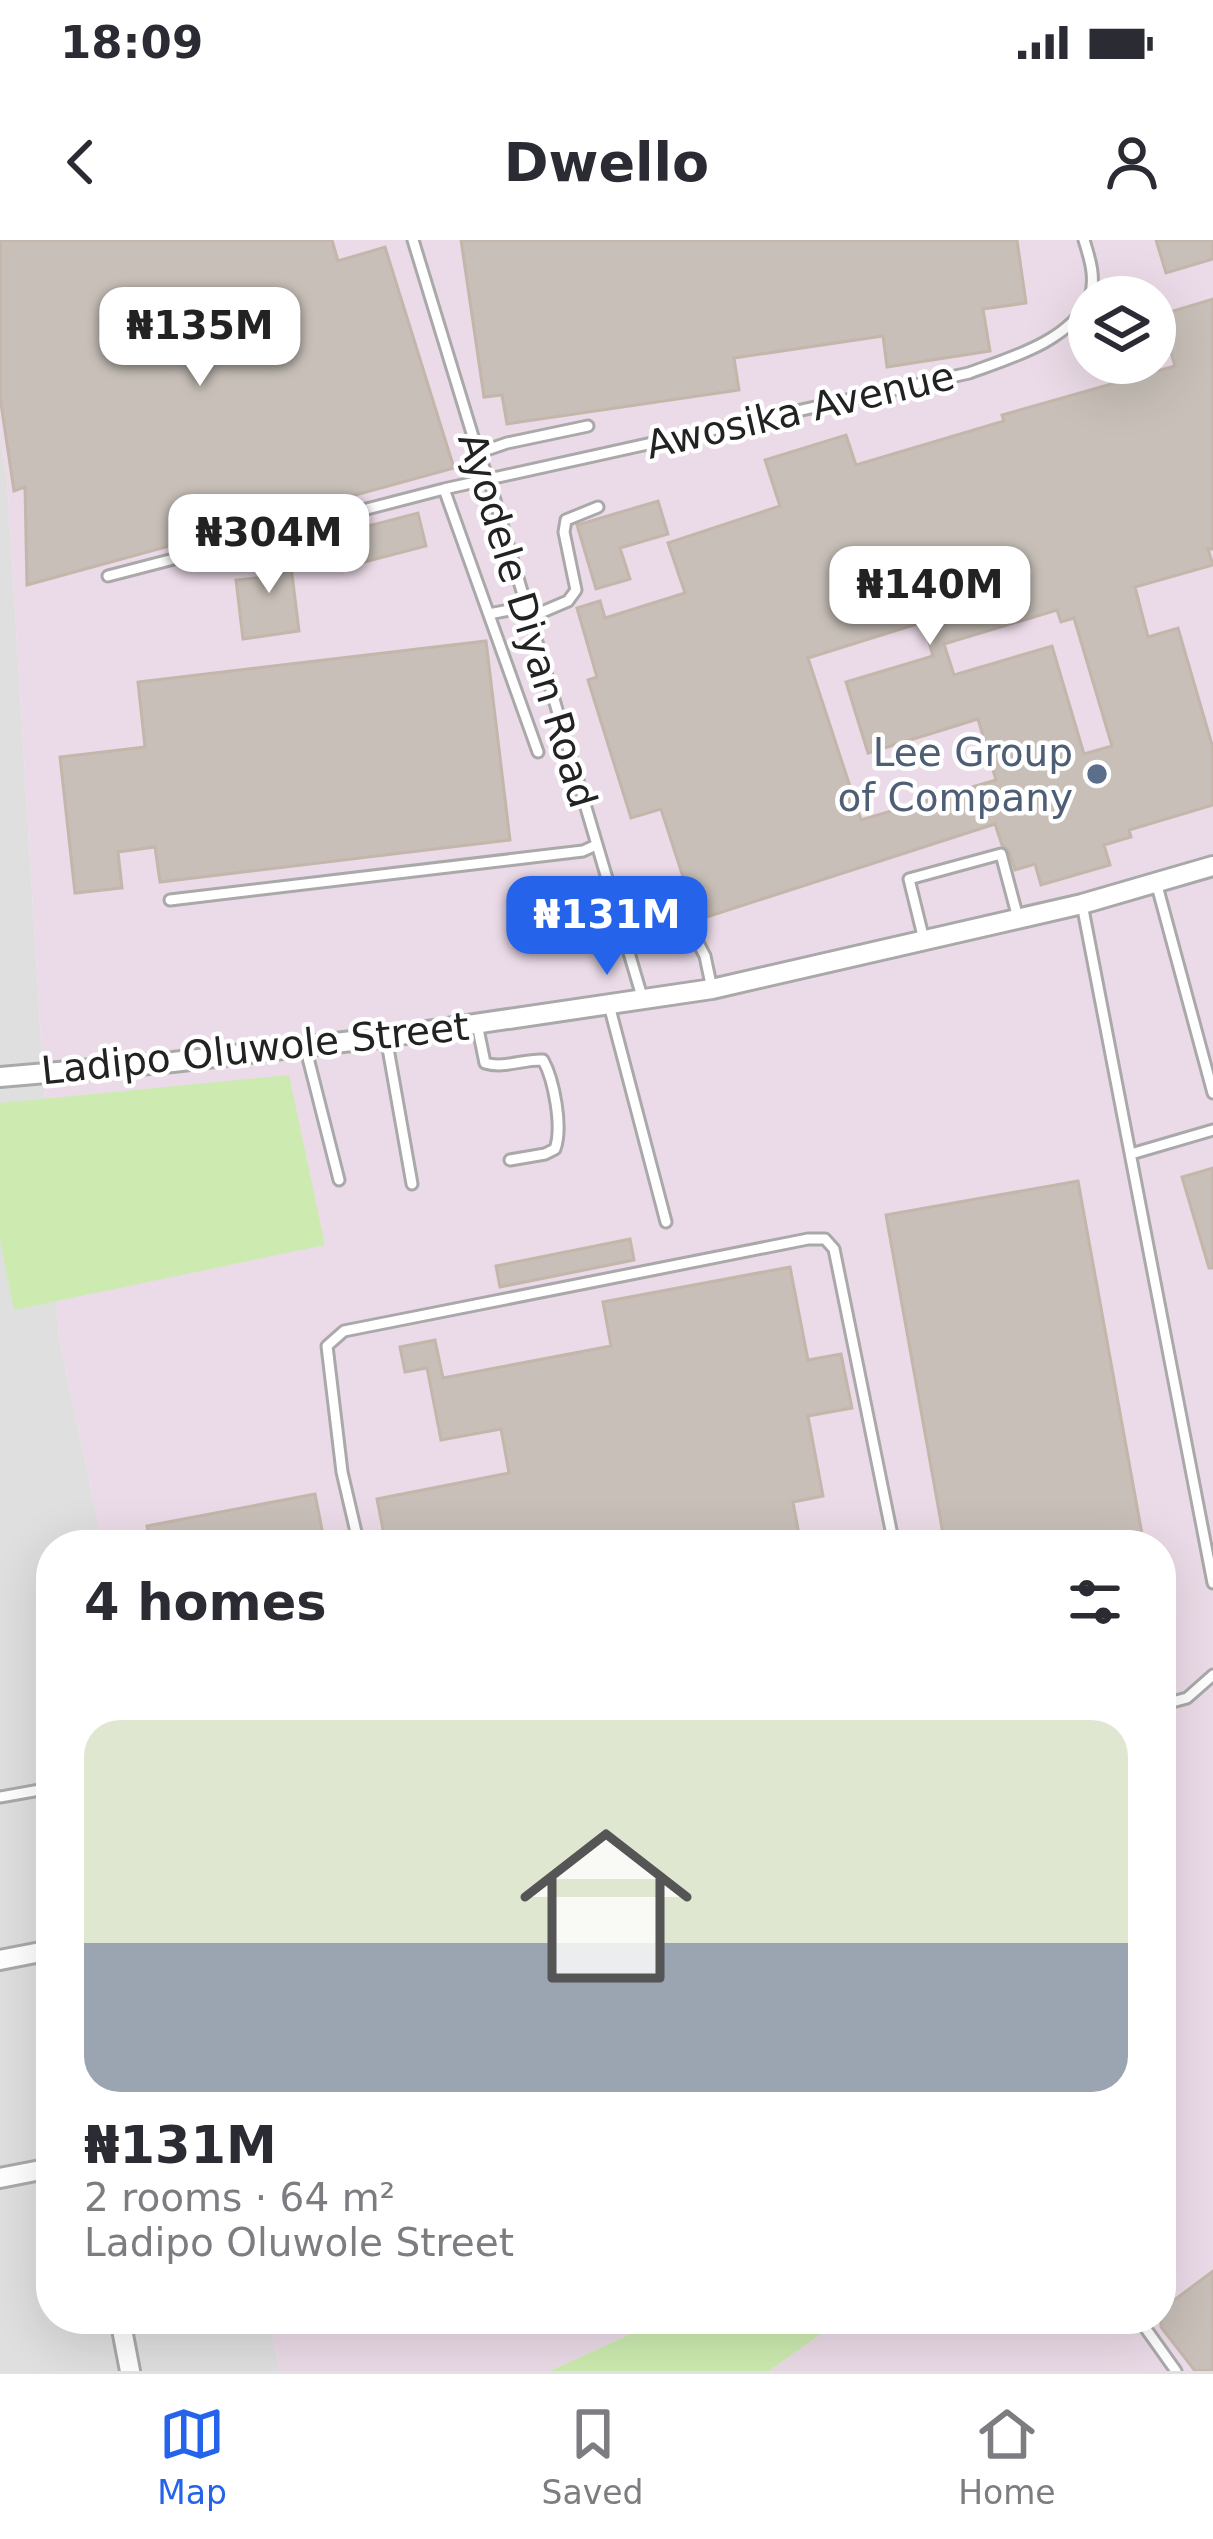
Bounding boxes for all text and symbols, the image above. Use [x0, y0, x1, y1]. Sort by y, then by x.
text: 18:09 [60, 16, 203, 69]
icon: back [48, 129, 114, 195]
icon: person [1099, 129, 1165, 195]
text: Dwello [504, 131, 709, 194]
map controls [1068, 276, 1176, 384]
button: layers [1068, 276, 1176, 384]
pin: ₦135M [116, 287, 284, 389]
text: ₦135M [126, 303, 274, 348]
street label: Awosika Avenue [642, 353, 959, 468]
street label: Ayodele Diyan Road [449, 427, 606, 813]
pin: ₦304M [185, 494, 353, 596]
text: ₦304M [195, 510, 343, 555]
pin: ₦140M [846, 546, 1014, 648]
text: ₦140M [856, 562, 1004, 607]
place label: Lee Group of Company [837, 730, 1073, 820]
marker: Lee Group of Company [1084, 761, 1110, 787]
pin: ₦131M [523, 876, 691, 978]
text: ₦131M [533, 892, 681, 937]
street label: Ladipo Oluwole Street [39, 1004, 471, 1093]
icon: filters [1062, 1569, 1128, 1635]
text: 4 homes [84, 1573, 327, 1632]
icon: home [498, 1798, 714, 2014]
text: ₦131M [84, 2116, 277, 2175]
text: 2 rooms · 64 m² [84, 2175, 395, 2220]
text: Ladipo Oluwole Street [84, 2220, 514, 2265]
tab: Map [157, 2401, 227, 2512]
tab: Saved [542, 2401, 644, 2512]
tab: Home [958, 2401, 1056, 2512]

